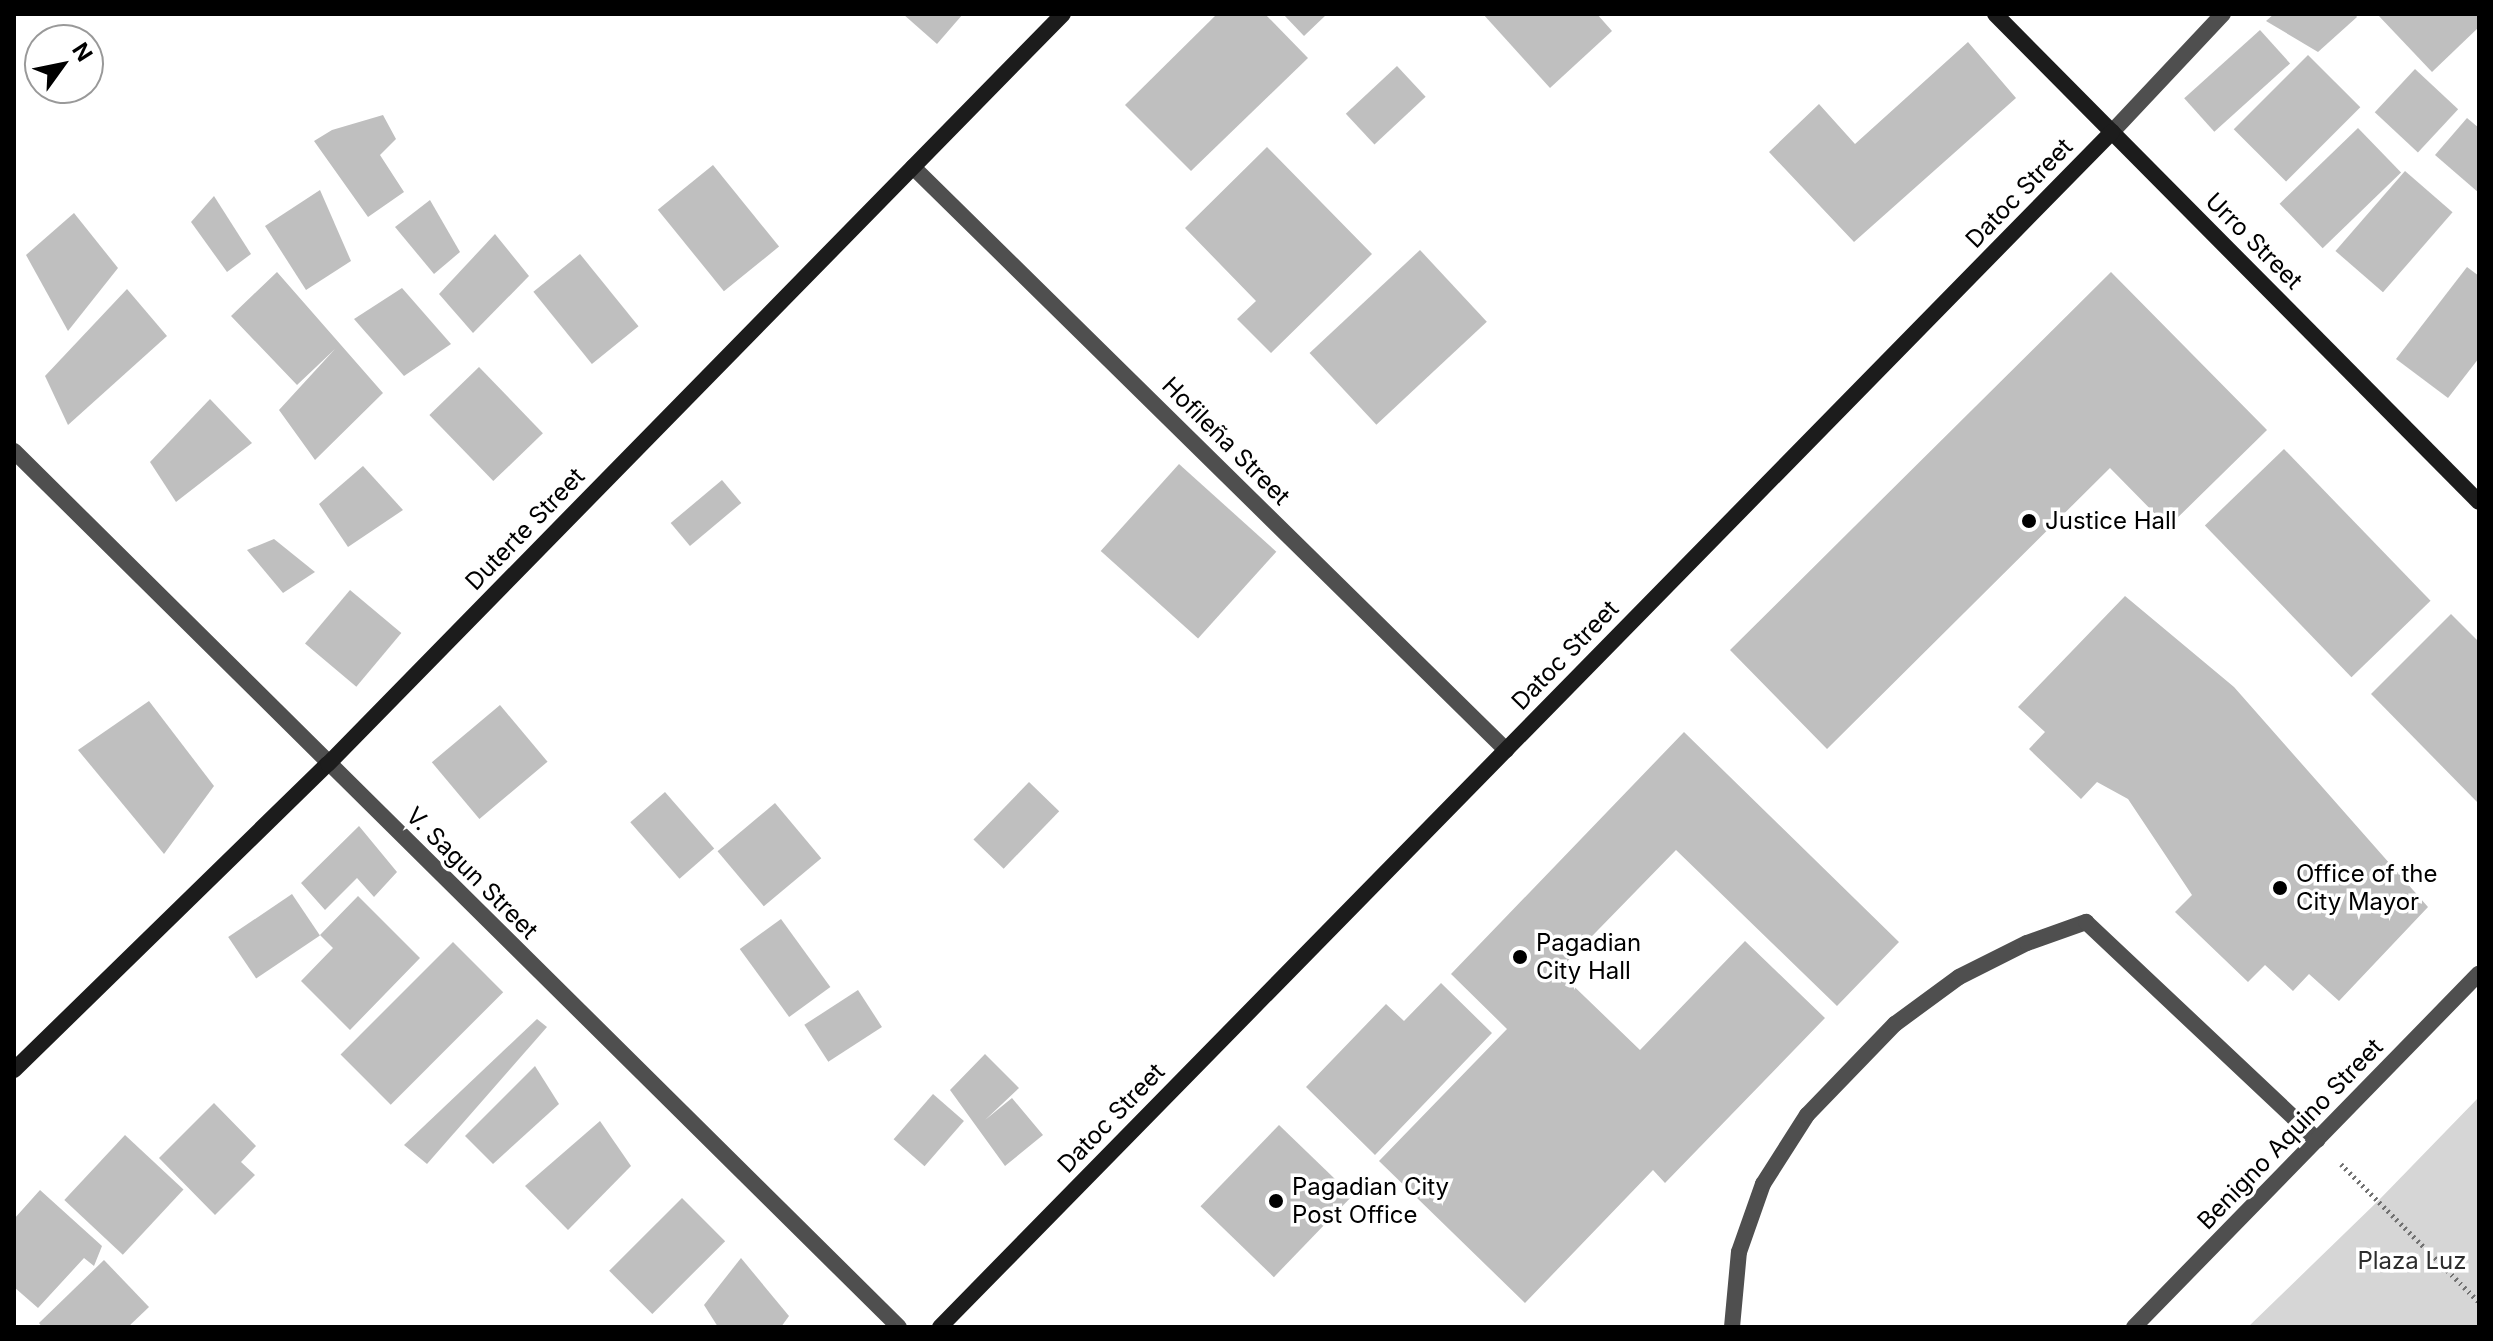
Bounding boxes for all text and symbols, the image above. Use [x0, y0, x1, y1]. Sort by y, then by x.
north arrow [24, 24, 104, 104]
text: N [67, 38, 98, 66]
street label: Datoc Street [1960, 132, 2078, 254]
street label: Urro Street [2200, 187, 2308, 295]
street label: Hofileña Street [1156, 371, 1296, 511]
street label: Duterte Street [460, 462, 590, 596]
place label: Justice Hall [2045, 507, 2177, 535]
marker: Justice Hall [2020, 512, 2038, 530]
street label: Datoc Street [1506, 594, 1624, 716]
street label: V. Sagun Street [400, 801, 544, 945]
place label: Office of the City Mayor [2296, 860, 2438, 916]
marker: Office of the City Mayor [2271, 879, 2289, 897]
place label: Pagadian City Hall [1536, 929, 1641, 985]
marker: Pagadian City Hall [1511, 948, 1529, 966]
street label: Benigno Aquino Street [2191, 1033, 2389, 1235]
street label: Datoc Street [1052, 1057, 1170, 1179]
place label: Pagadian City Post Office [1292, 1173, 1449, 1229]
marker: Pagadian City Post Office [1267, 1192, 1285, 1210]
park label: Plaza Luz [2357, 1247, 2467, 1275]

